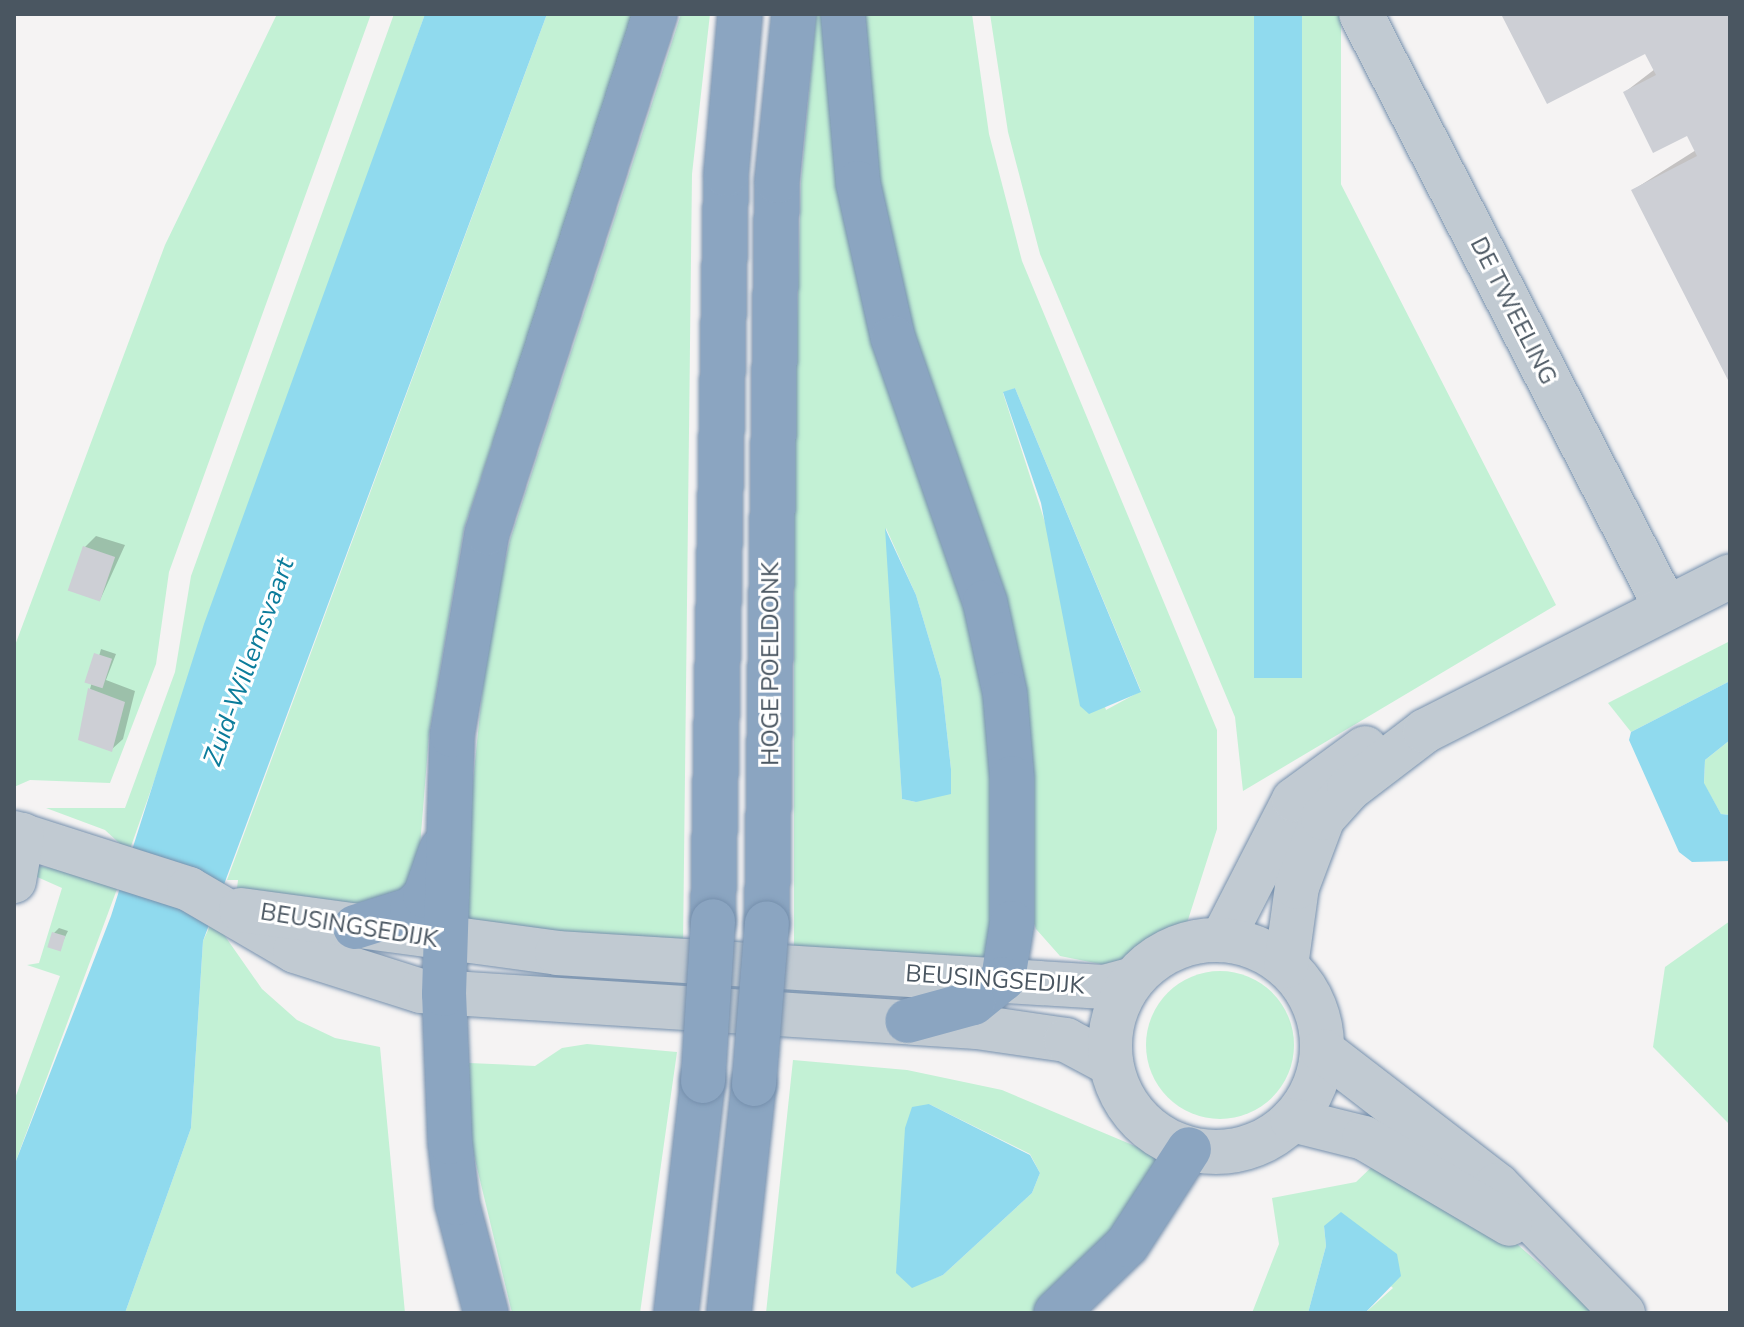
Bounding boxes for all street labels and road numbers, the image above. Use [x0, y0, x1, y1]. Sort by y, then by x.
street label: DE TWEELING [1464, 233, 1562, 389]
street label: HOGE POELDONK [757, 562, 785, 766]
street label: BEUSINGSEDIJK [258, 898, 440, 954]
street label: BEUSINGSEDIJK [905, 959, 1085, 1001]

